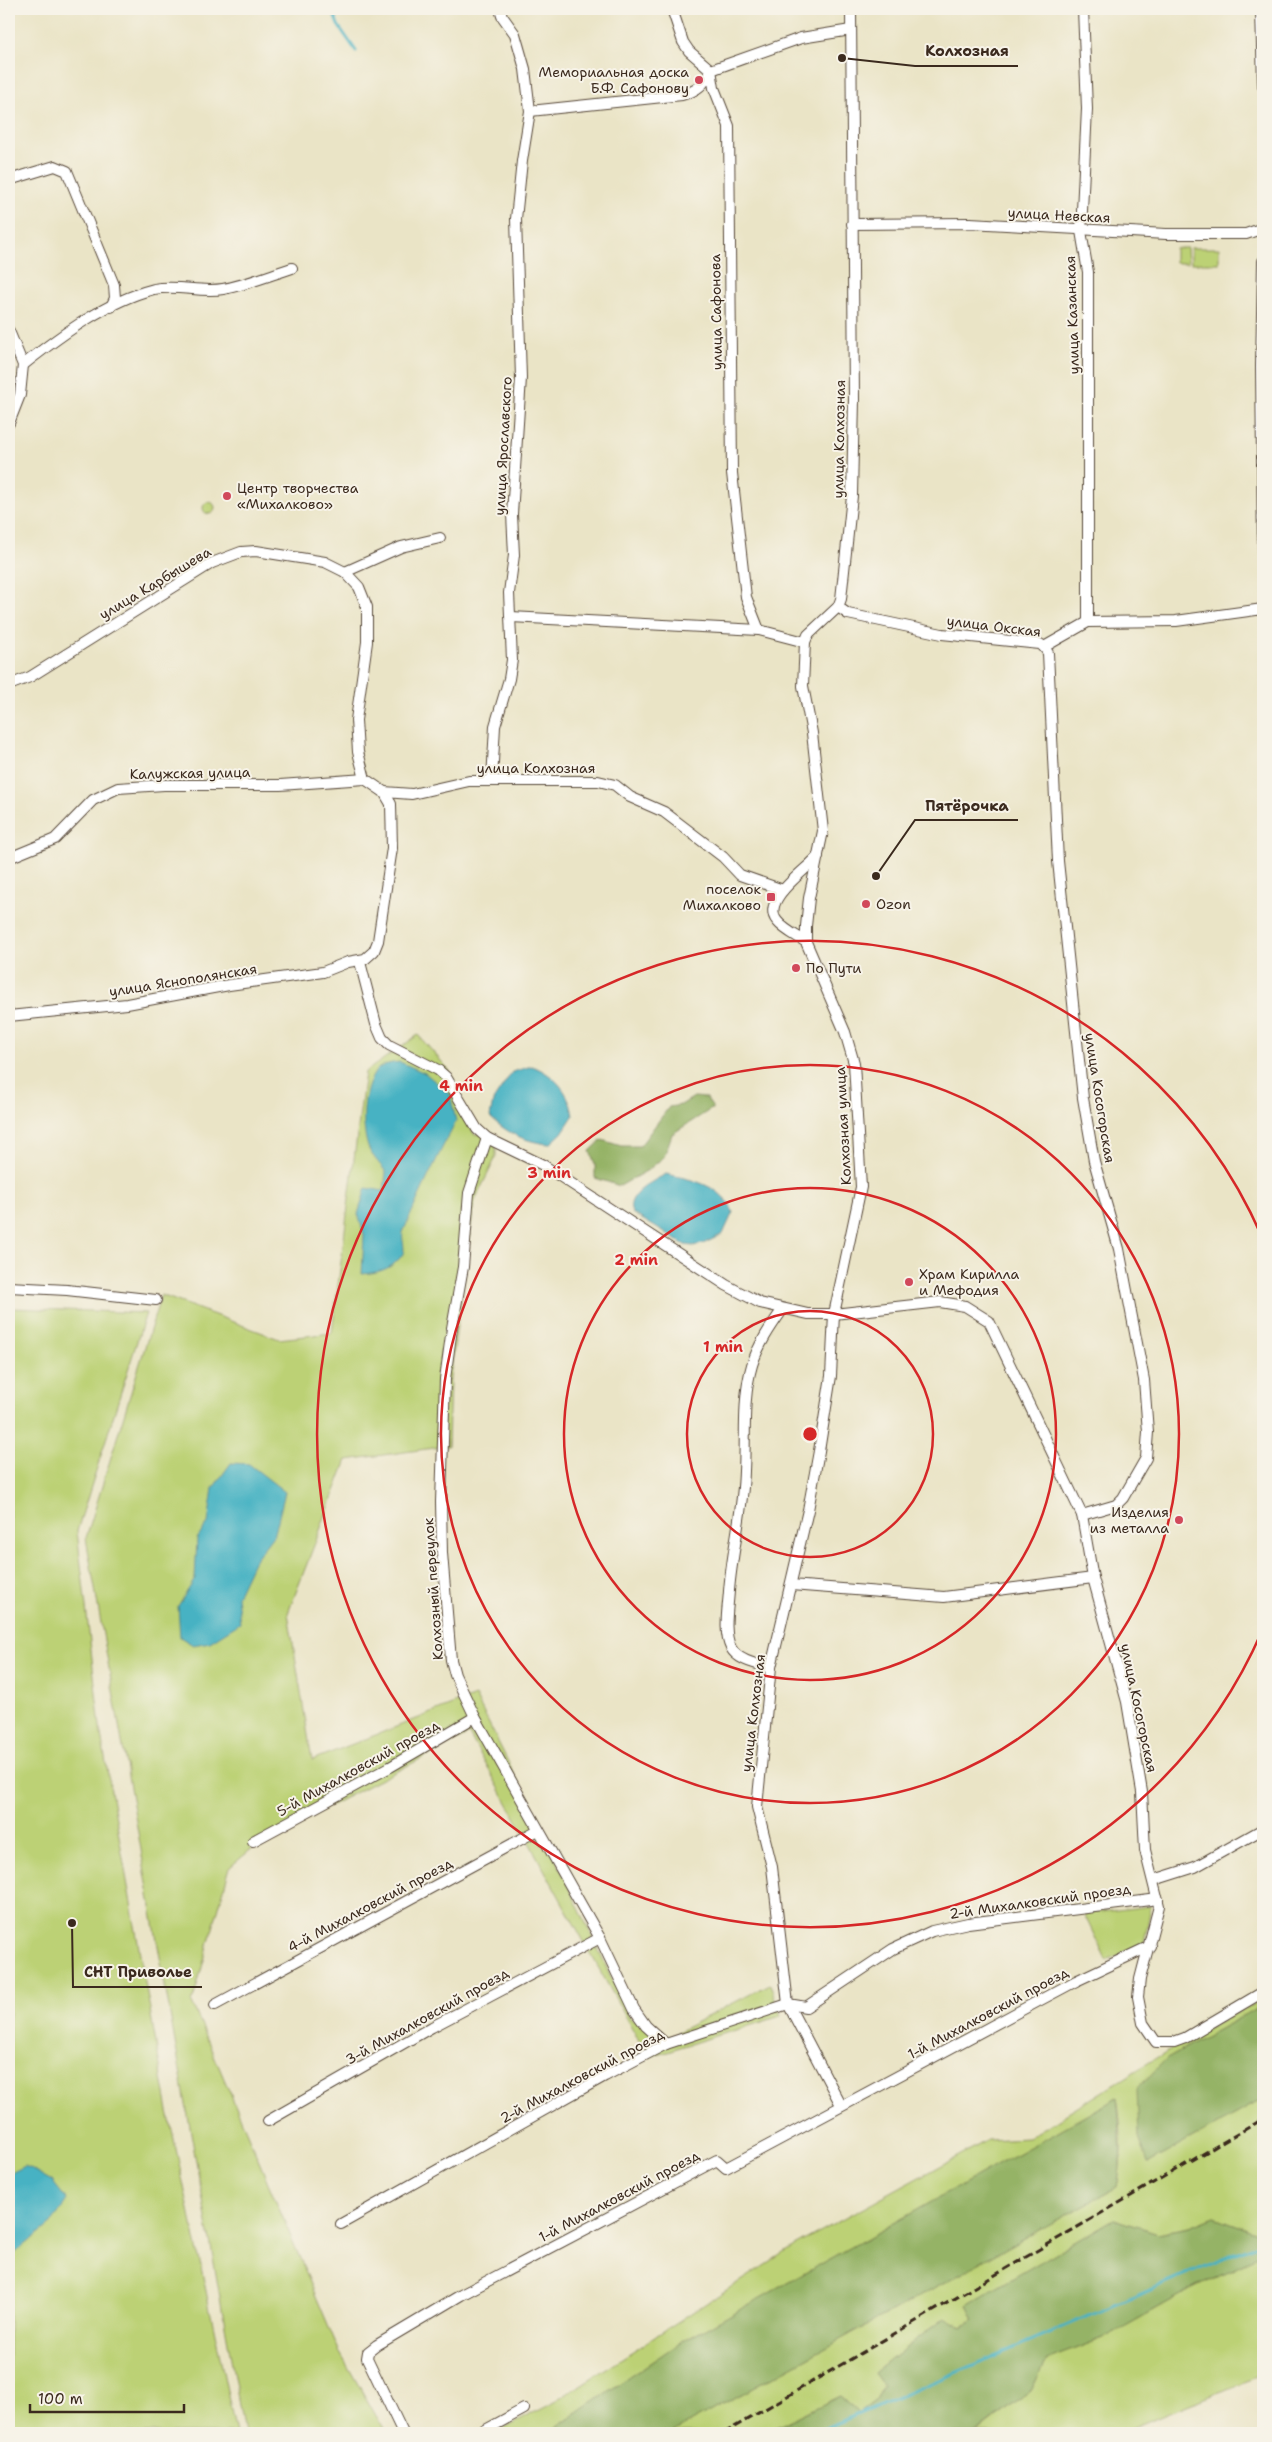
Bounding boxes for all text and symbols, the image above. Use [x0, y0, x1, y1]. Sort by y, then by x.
callout: Колхозная [915, 36, 1018, 66]
text: Колхозная [925, 41, 1009, 61]
place label: Мемориальная доска Б.Ф. Сафонову [539, 63, 689, 97]
marker: Мемориальная доска Б.Ф. Сафонову [693, 74, 705, 86]
street label: улица Невская [1007, 203, 1111, 227]
street label: улица Сафонова [706, 253, 726, 370]
street label: улица Казанская [1061, 255, 1083, 375]
street label: улица Ярославского [490, 376, 516, 516]
street label: улица Колхозная [829, 380, 849, 498]
place label: Центр творчества «Михалково» [237, 479, 359, 513]
marker: Центр творчества «Михалково» [221, 490, 233, 502]
street label: улица Карбышева [96, 542, 214, 623]
street label: улица Окская [946, 611, 1042, 641]
street label: улица Колхозная [477, 759, 595, 777]
street label: Калужская улица [129, 763, 251, 783]
callout: Пятёрочка [915, 790, 1018, 820]
text: Пятёрочка [925, 796, 1010, 816]
place label: поселок Михалково [683, 880, 762, 914]
marker: поселок Михалково [765, 891, 777, 903]
place label: Ozon [876, 895, 911, 913]
marker: Ozon [860, 898, 872, 910]
street label: улица Яснополянская [108, 959, 258, 1001]
place label: По Пути [806, 959, 862, 977]
marker: По Пути [790, 962, 802, 974]
street label: улица Косогорская [1081, 1032, 1119, 1164]
street label: Колхозная улица [831, 1066, 855, 1186]
text: 4 min [439, 1076, 483, 1096]
text: 3 min [527, 1163, 571, 1183]
text: 2 min [614, 1250, 658, 1270]
place label: Храм Кирилла и Мефодия [919, 1265, 1019, 1299]
marker: Храм Кирилла и Мефодия [903, 1276, 915, 1288]
text: 1 min [703, 1337, 743, 1357]
centre of rings [801, 1425, 819, 1443]
place label: Изделия из металла [1090, 1503, 1169, 1537]
marker: Изделия из металла [1173, 1514, 1185, 1526]
street label: Колхозный переулок [419, 1517, 447, 1661]
street label: улица Косогорская [1117, 1642, 1161, 1774]
street label: улица Колхозная [737, 1653, 769, 1773]
street label: 5-й Михалковский проезд [274, 1716, 442, 1820]
street label: 4-й Михалковский проезд [284, 1854, 456, 1956]
street label: 2-й Михалковский проезд [948, 1879, 1132, 1923]
callout: СНТ Приволье [73, 1957, 202, 1987]
text: СНТ Приволье [84, 1962, 192, 1982]
street label: 3-й Михалковский проезд [342, 1963, 512, 2068]
street label: 1-й Михалковский проезд [904, 1963, 1072, 2063]
street label: 2-й Михалковский проезд [497, 2025, 667, 2127]
street label: 1-й Михалковский проезд [535, 2146, 703, 2246]
scale bar [30, 2382, 184, 2414]
text: 100 m [38, 2389, 83, 2409]

